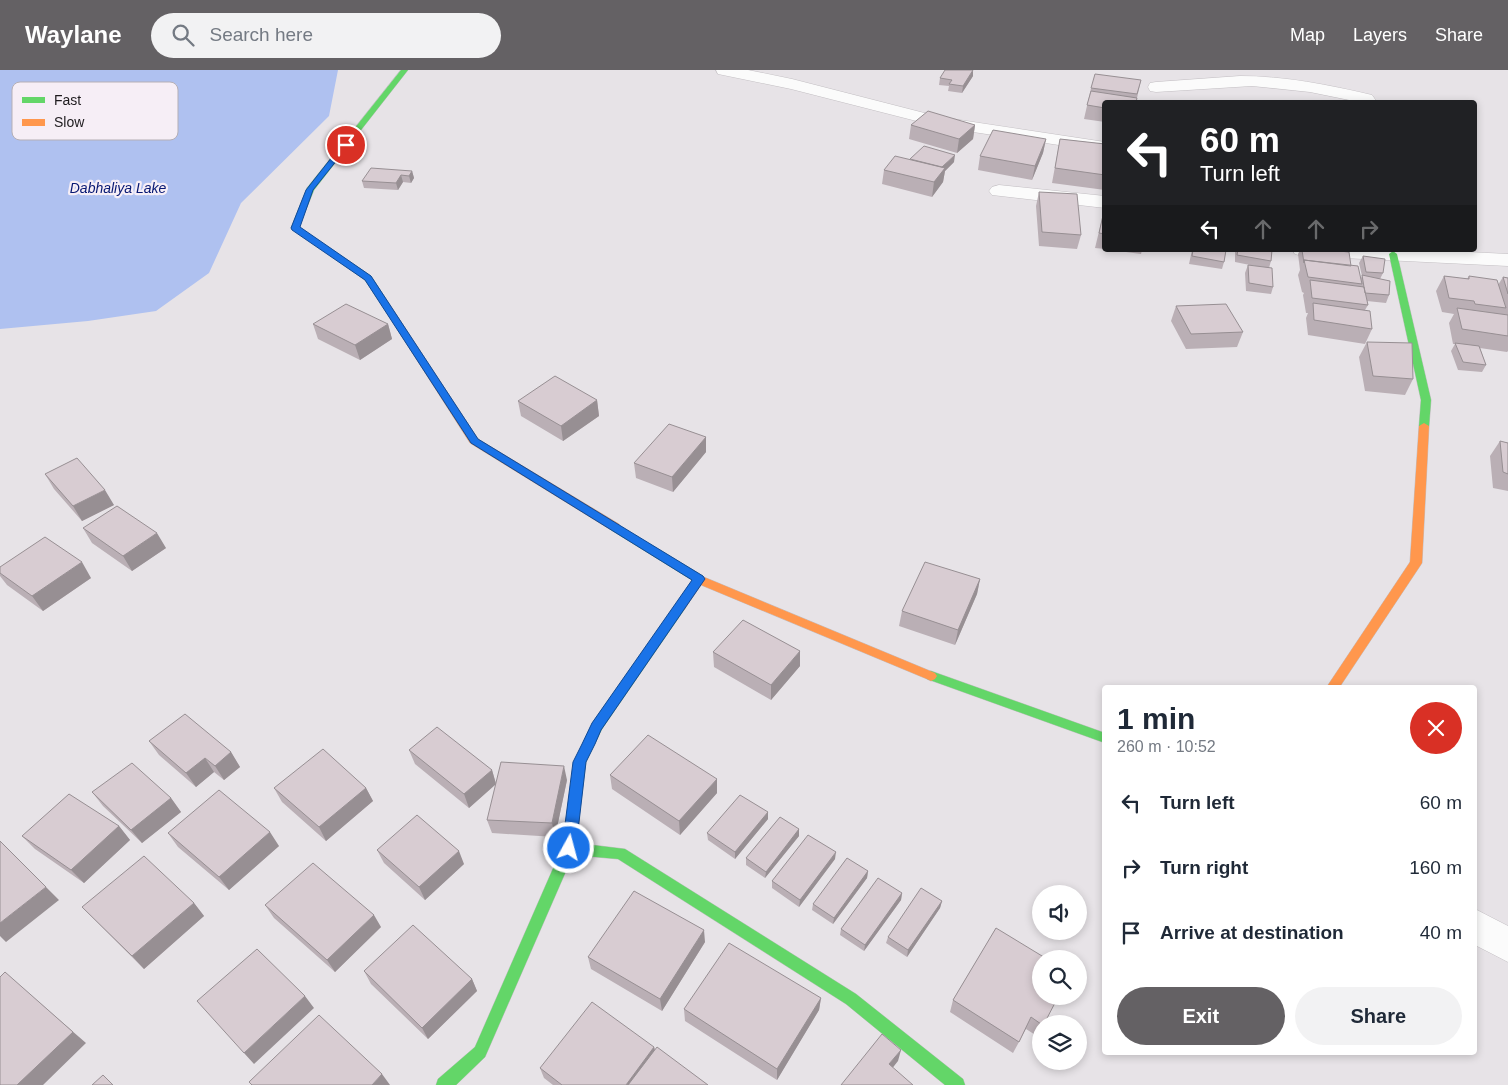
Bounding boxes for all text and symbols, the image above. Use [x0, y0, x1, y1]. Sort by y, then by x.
search box [151, 13, 501, 58]
text: Waylane [25, 21, 121, 48]
icon: search [169, 21, 197, 49]
text: Search here [209, 24, 313, 45]
text: Map [1290, 25, 1325, 45]
text: Layers [1353, 25, 1407, 45]
text: Share [1435, 25, 1483, 45]
legend [12, 82, 178, 140]
text: Fast [54, 92, 81, 108]
text: Slow [54, 114, 85, 130]
icon: left [1117, 120, 1182, 185]
text: 60 m [1200, 120, 1280, 159]
pin [325, 124, 367, 166]
icon: arrive [332, 131, 360, 159]
text: Turn left [1200, 161, 1280, 186]
water label: Dabhaliya Lake [70, 180, 166, 196]
icon: left [1196, 215, 1224, 243]
icon: ahead [1249, 215, 1277, 243]
icon: ahead [1302, 215, 1330, 243]
icon: right [1355, 215, 1383, 243]
text: 1 min [1117, 702, 1195, 735]
button: close [1410, 702, 1462, 754]
text: 260 m · 10:52 [1117, 738, 1216, 755]
icon: left [1117, 789, 1145, 817]
text: Turn left [1160, 792, 1235, 813]
text: 60 m [1420, 792, 1462, 813]
position arrow [542, 821, 594, 873]
icon: right [1117, 854, 1145, 882]
text: Turn right [1160, 857, 1248, 878]
text: 160 m [1409, 857, 1462, 878]
map controls [1032, 885, 1087, 1070]
button: sound [1032, 885, 1087, 940]
icon: arrive [1117, 919, 1145, 947]
text: Arrive at destination [1160, 922, 1344, 943]
text: 40 m [1420, 922, 1462, 943]
button: search [1032, 950, 1087, 1005]
button: Exit [1117, 987, 1285, 1045]
button: Share [1295, 987, 1462, 1045]
button: layers [1032, 1015, 1087, 1070]

